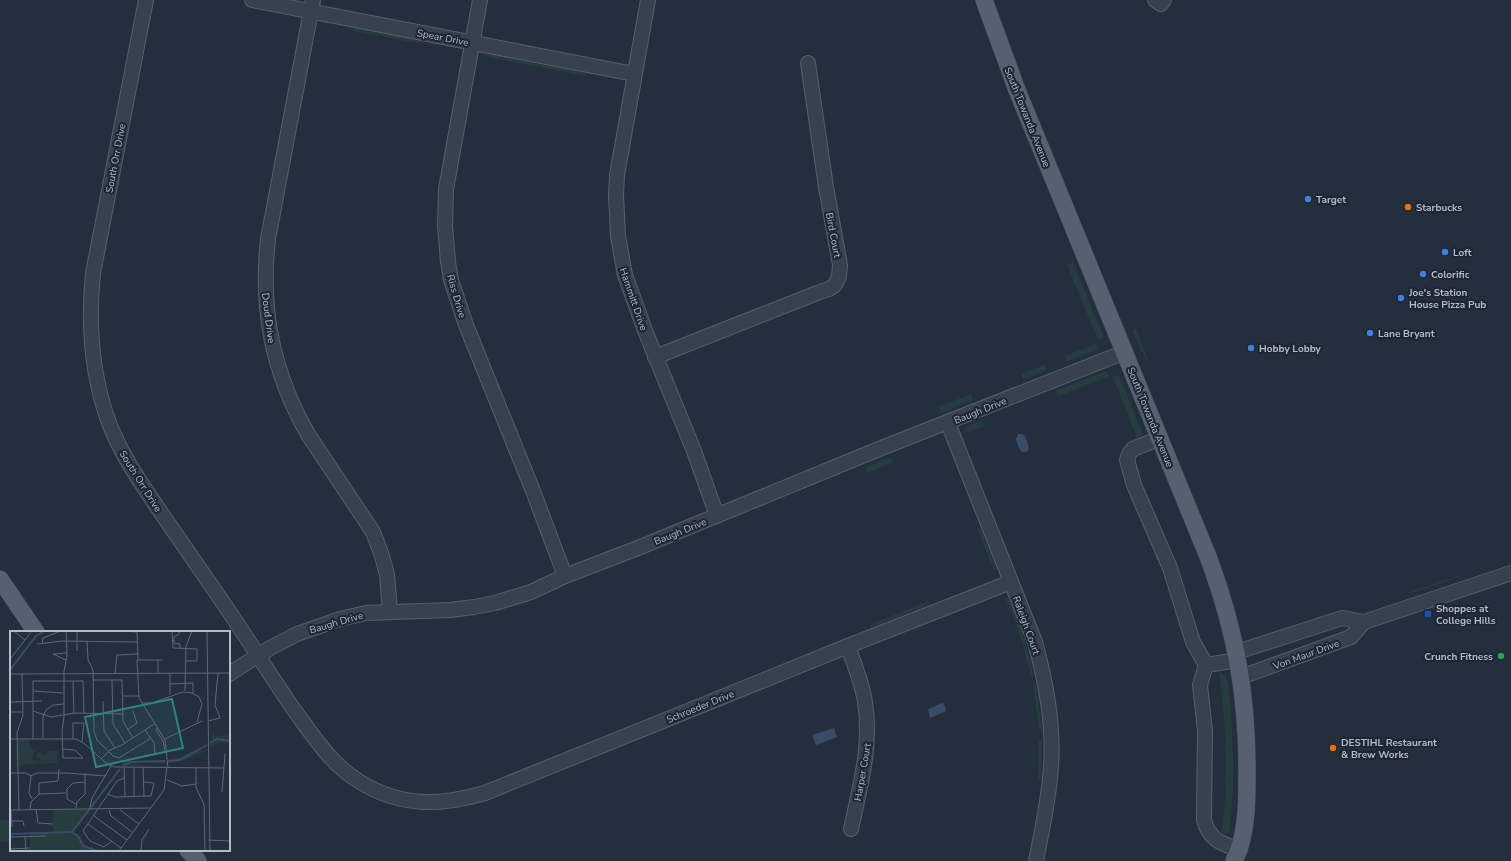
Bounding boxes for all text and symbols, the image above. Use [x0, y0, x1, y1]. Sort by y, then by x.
street label: Spear Drive [416, 26, 470, 50]
street label: South Towanda Avenue [1001, 65, 1054, 170]
street label: South Orr Drive [102, 122, 130, 194]
place label: Target [1316, 193, 1346, 207]
marker: Target [1303, 194, 1313, 204]
place label: Starbucks [1416, 201, 1462, 215]
marker: Starbucks [1403, 202, 1413, 212]
street label: Bird Court [822, 211, 844, 260]
place label: Loft [1453, 246, 1472, 260]
marker: Loft [1440, 247, 1450, 257]
street label: Hammitt Drive [616, 266, 650, 333]
place label: Colorific [1431, 268, 1470, 282]
marker: Colorific [1418, 269, 1428, 279]
street label: Riss Drive [443, 273, 469, 320]
place label: Joe's Station House Pizza Pub [1408, 286, 1486, 312]
street label: Doud Drive [258, 292, 278, 344]
marker: Joe's Station House Pizza Pub [1396, 293, 1406, 303]
place label: Lane Bryant [1378, 327, 1435, 341]
marker: Lane Bryant [1365, 328, 1375, 338]
place label: Hobby Lobby [1259, 342, 1322, 356]
marker: Hobby Lobby [1246, 343, 1256, 353]
street label: South Towanda Avenue [1124, 365, 1177, 470]
street label: Baugh Drive [952, 394, 1009, 428]
street label: South Orr Drive [116, 448, 165, 515]
street label: Baugh Drive [652, 515, 709, 549]
street label: Raleigh Court [1009, 594, 1043, 657]
place label: Shoppes at College Hills [1436, 602, 1496, 628]
street label: Baugh Drive [308, 609, 365, 637]
marker: Shoppes at College Hills [1423, 609, 1433, 619]
inset map [10, 631, 230, 851]
street label: Von Maur Drive [1270, 636, 1341, 674]
place label: Crunch Fitness [1424, 650, 1493, 664]
marker: Crunch Fitness [1496, 651, 1506, 661]
street label: Schroeder Drive [664, 687, 736, 727]
place label: DESTIHL Restaurant & Brew Works [1341, 736, 1437, 762]
street label: Harper Court [851, 742, 875, 802]
marker: DESTIHL Restaurant & Brew Works [1328, 743, 1338, 753]

